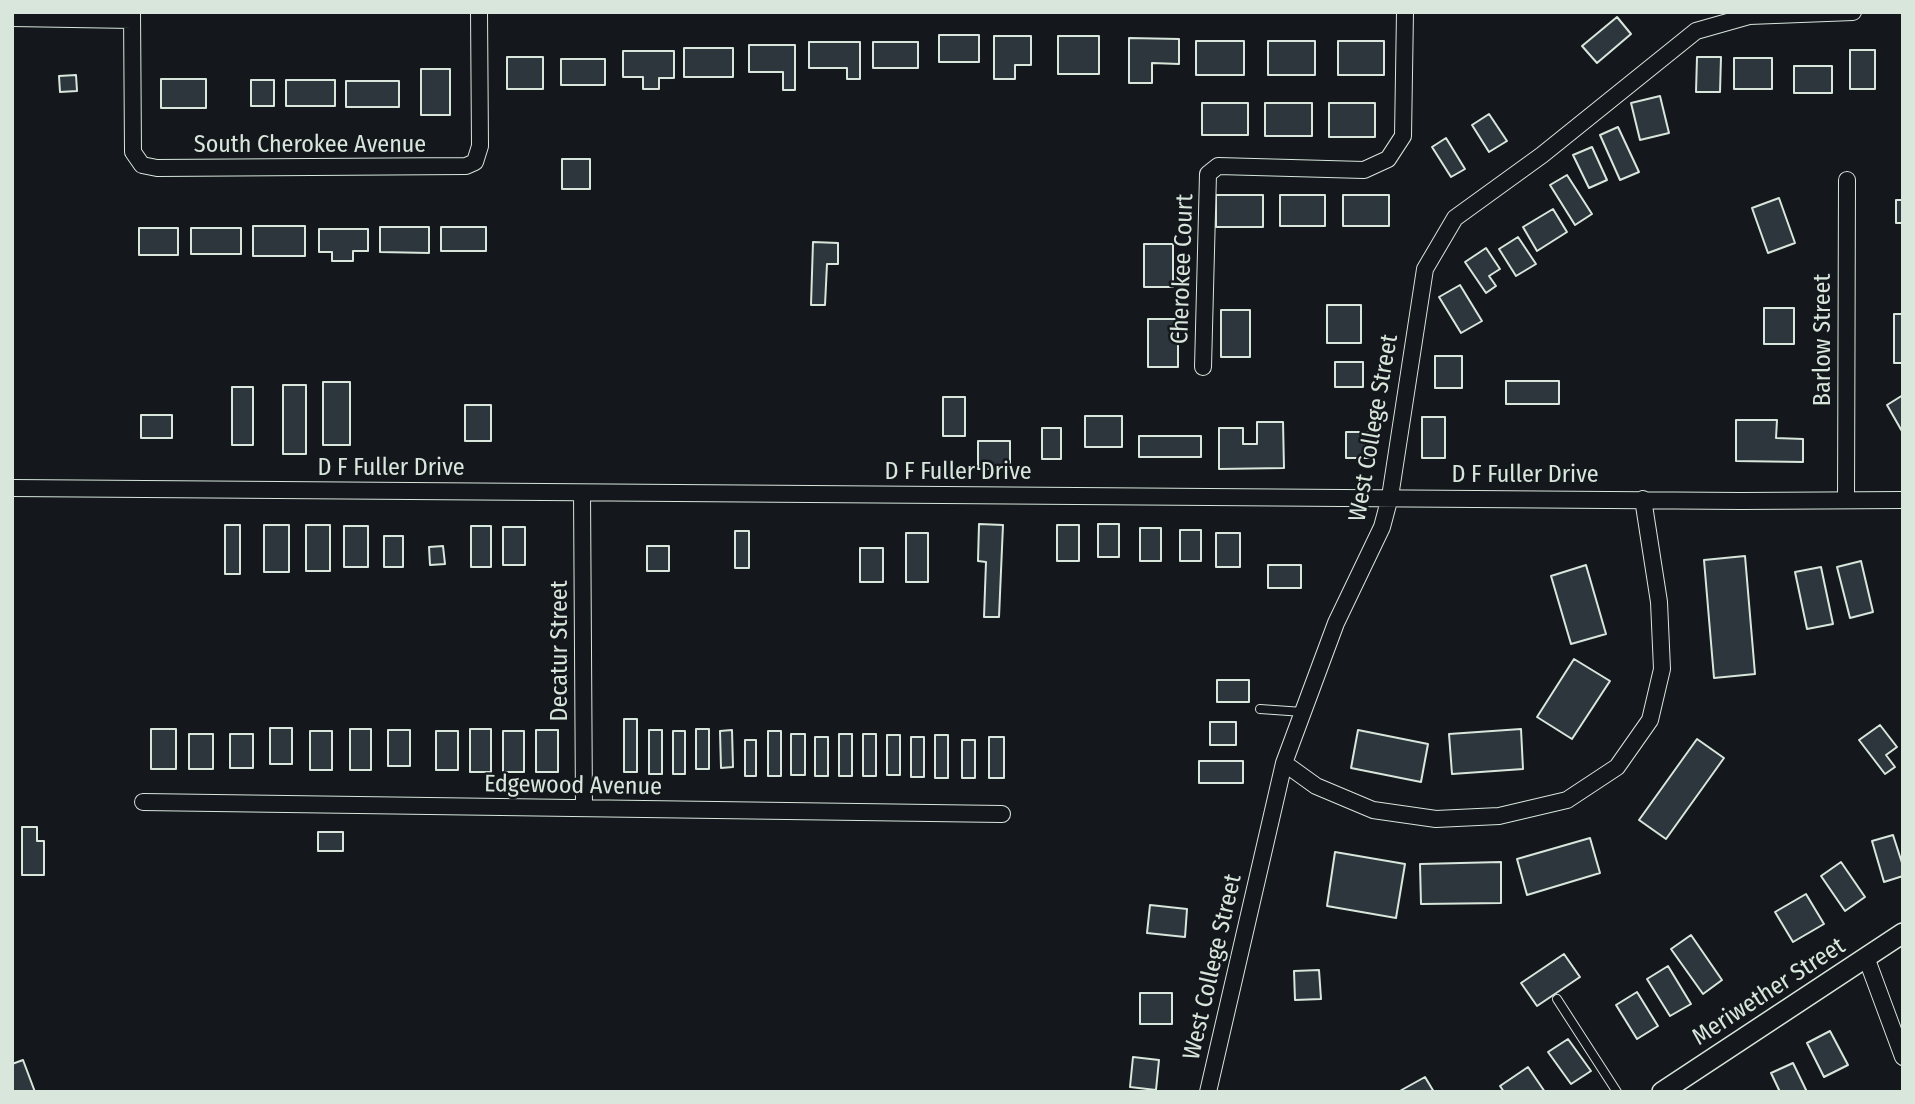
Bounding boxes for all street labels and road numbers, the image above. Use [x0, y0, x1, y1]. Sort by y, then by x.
street label: South Cherokee Avenue [194, 131, 426, 159]
street label: Cherokee Court [1166, 193, 1200, 345]
street label: Barlow Street [1809, 274, 1837, 406]
street label: West College Street [1343, 332, 1405, 524]
street label: D F Fuller Drive [317, 454, 465, 482]
street label: D F Fuller Drive [884, 458, 1032, 486]
street label: D F Fuller Drive [1451, 461, 1599, 489]
street label: Decatur Street [546, 580, 574, 722]
street label: Edgewood Avenue [484, 770, 662, 802]
street label: West College Street [1178, 871, 1248, 1063]
street label: Meriwether Street [1687, 932, 1851, 1052]

